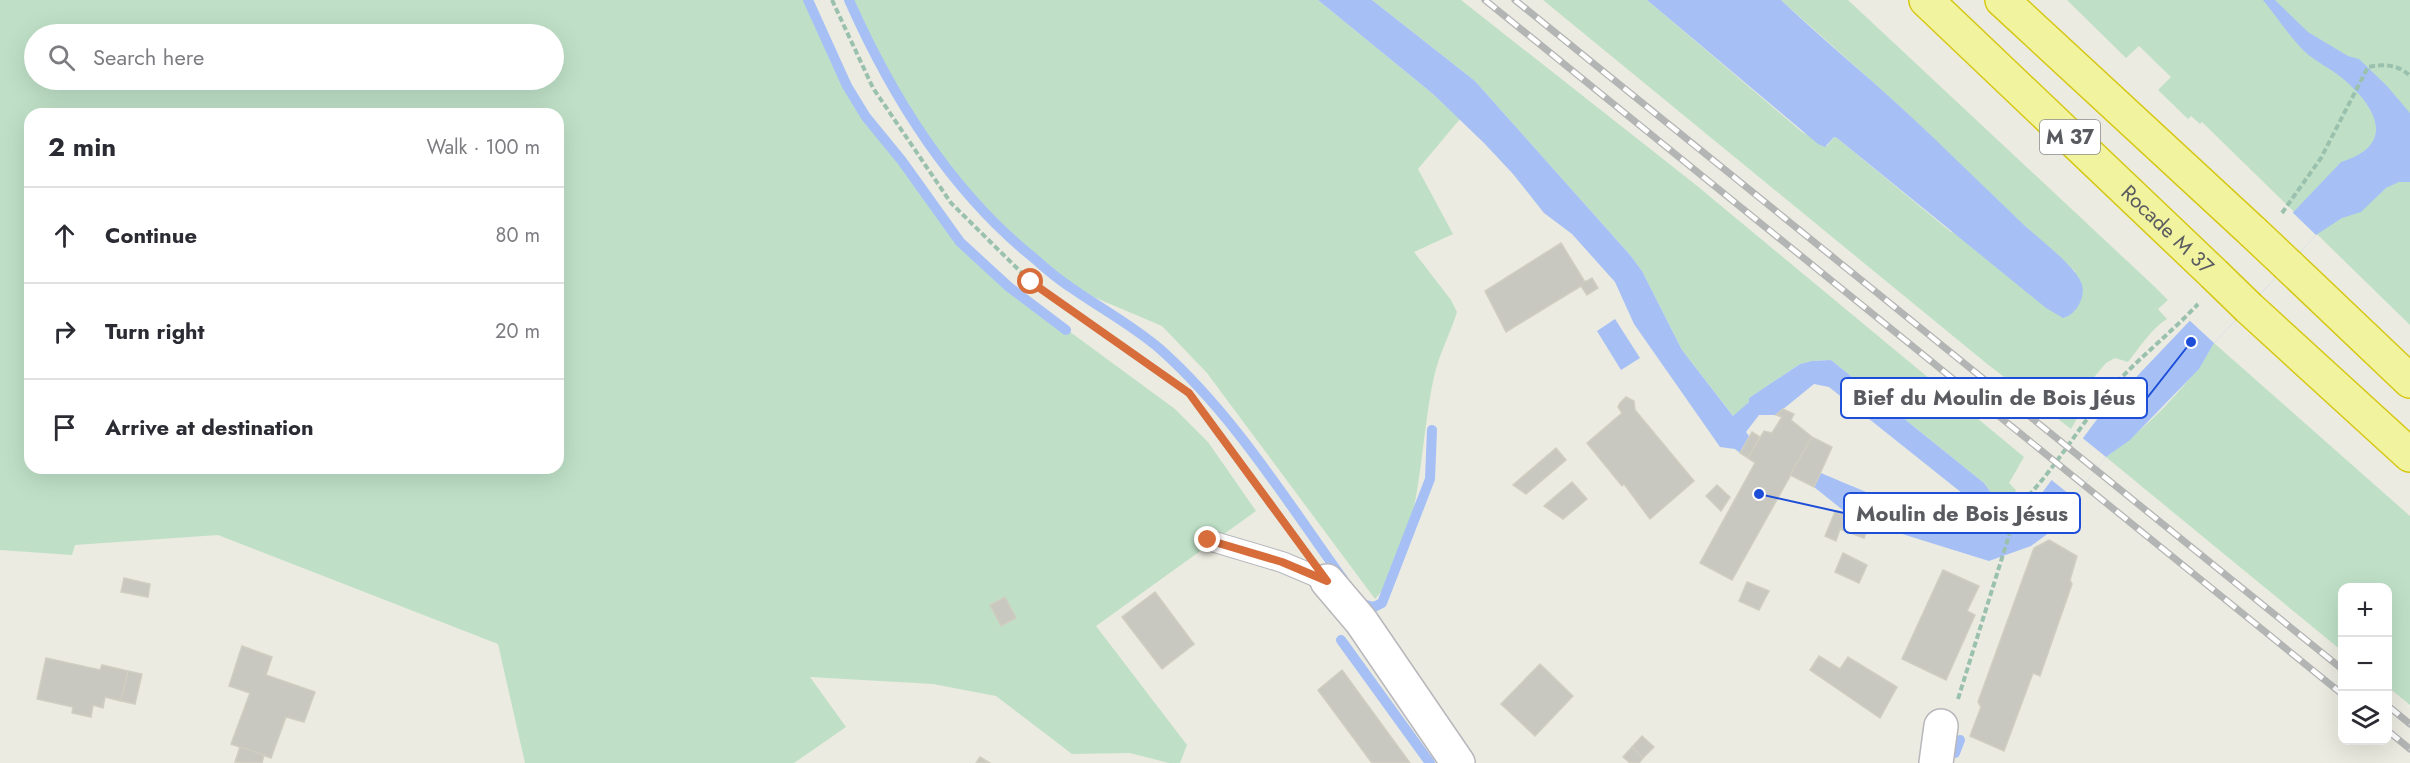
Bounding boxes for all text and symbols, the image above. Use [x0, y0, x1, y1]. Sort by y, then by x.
search box [24, 24, 564, 90]
icon: search [45, 41, 78, 74]
text: Search here [93, 41, 204, 73]
road number: M 37 [2040, 120, 2100, 154]
text: 2 min [48, 128, 116, 166]
text: Walk · 100 m [427, 133, 540, 162]
street label: Rocade M 37 [2114, 178, 2220, 281]
icon: ahead [48, 219, 81, 252]
text: Continue [105, 219, 197, 251]
text: 80 m [495, 221, 540, 250]
route start [1017, 268, 1043, 294]
icon: right [48, 315, 81, 348]
text: Turn right [105, 315, 205, 347]
text: 20 m [495, 317, 540, 346]
callout: Bief du Moulin de Bois Jéus [1841, 378, 2147, 418]
text: Bief du Moulin de Bois Jéus [1853, 381, 2135, 413]
icon: arrive [48, 411, 81, 444]
text: Arrive at destination [105, 411, 314, 443]
callout: Moulin de Bois Jésus [1844, 493, 2080, 533]
text: Moulin de Bois Jésus [1856, 497, 2068, 529]
route end [1194, 526, 1220, 552]
map controls [2338, 583, 2392, 745]
button: + [2338, 583, 2392, 637]
button: − [2338, 637, 2392, 691]
button: layers [2338, 691, 2392, 745]

